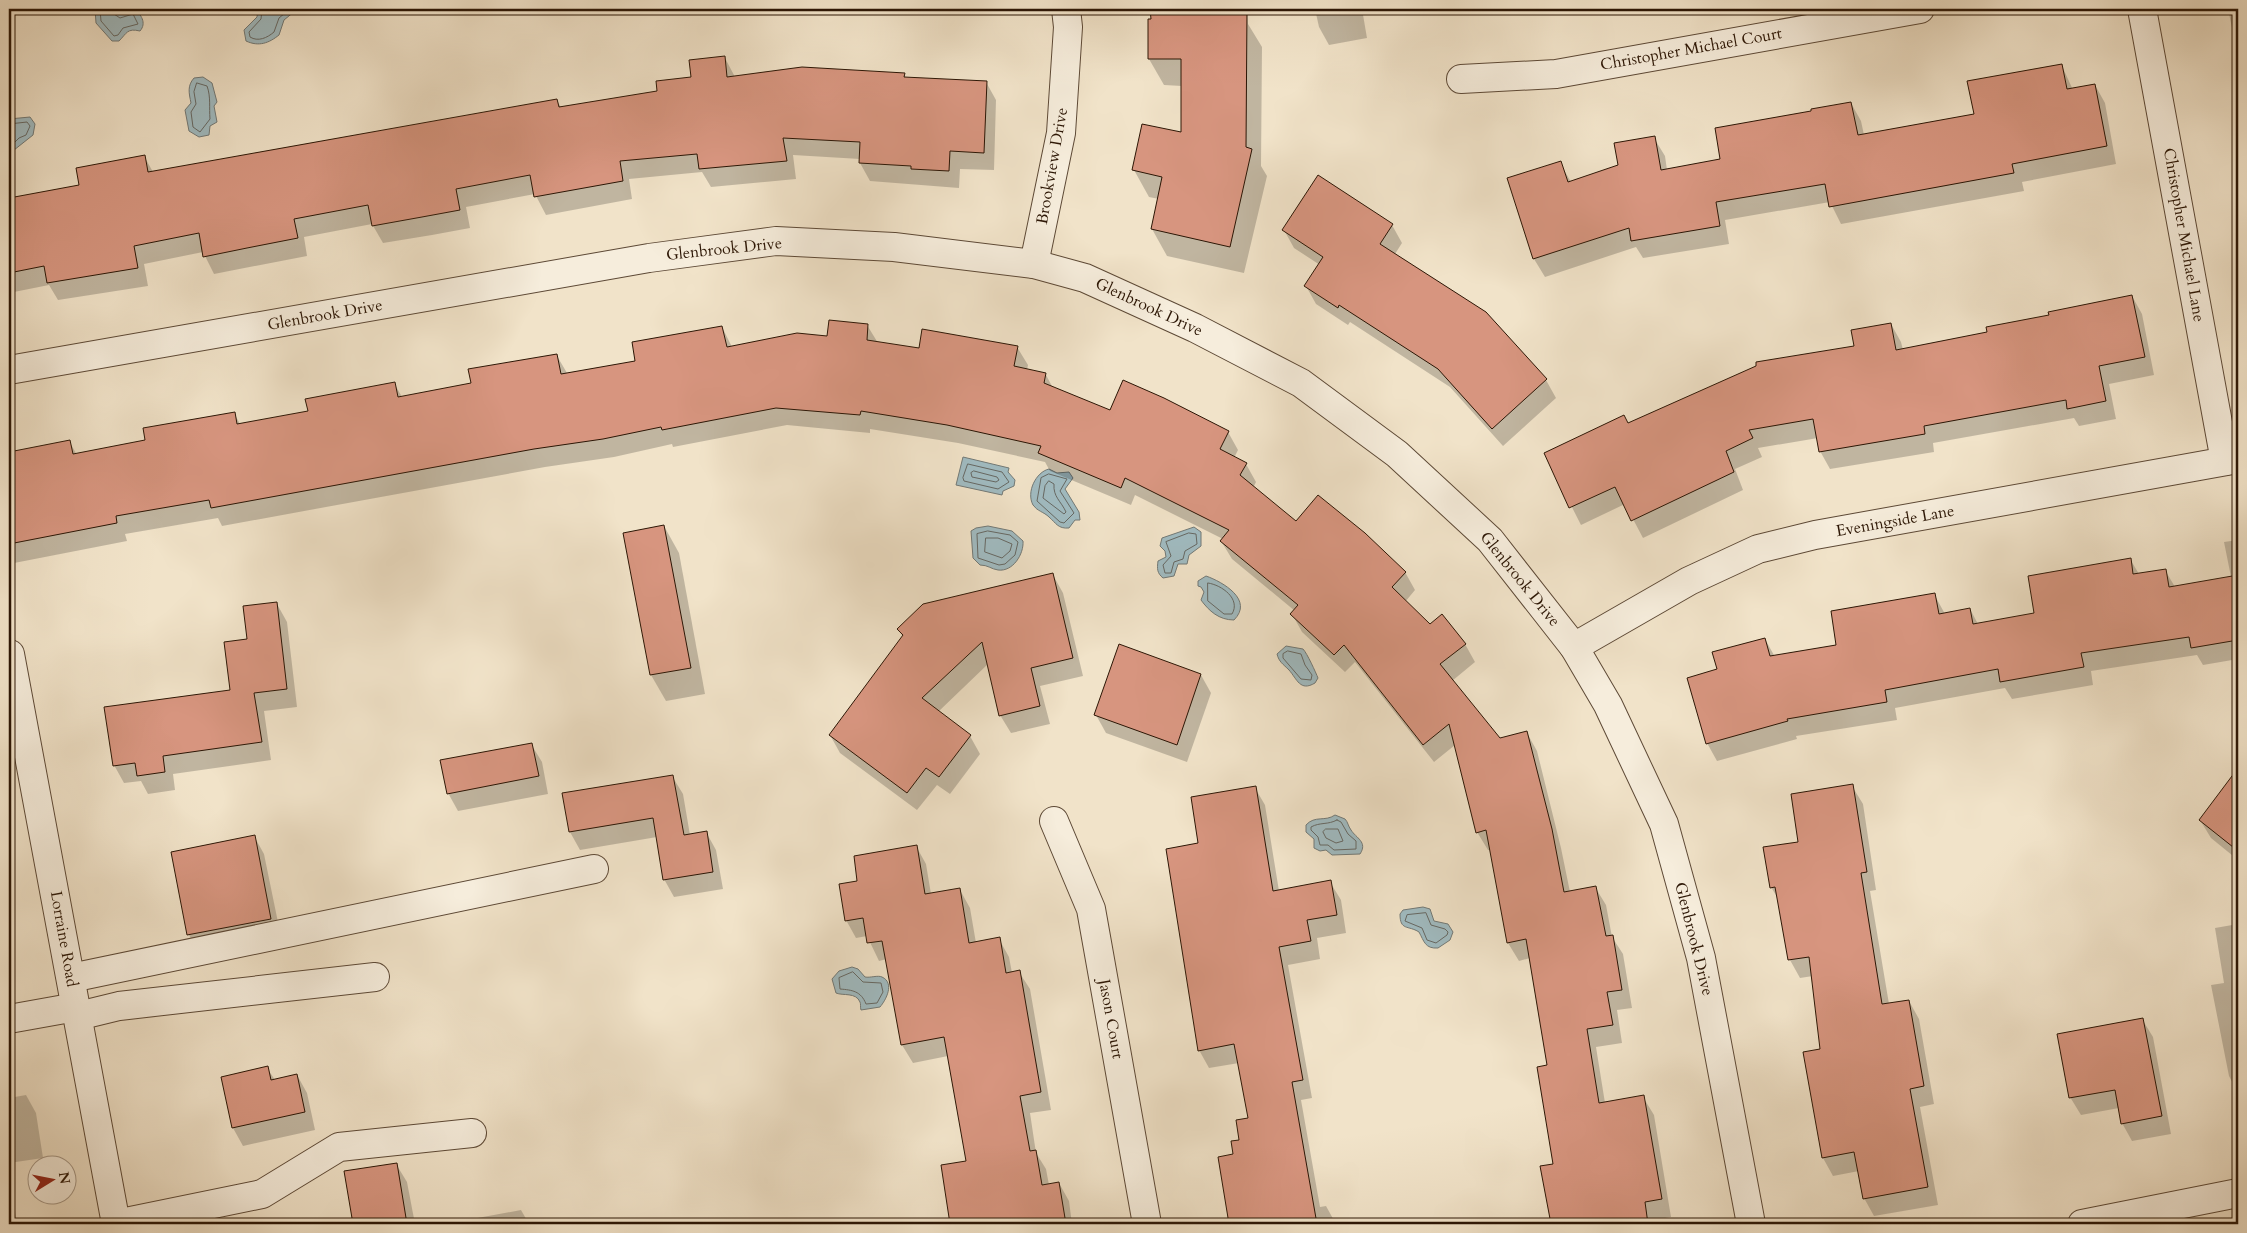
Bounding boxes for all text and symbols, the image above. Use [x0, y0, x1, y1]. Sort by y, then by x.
street label: Christopher Michael Court [1599, 22, 1783, 76]
street label: Brookview Drive [1031, 106, 1073, 226]
street label: Christopher Michael Lane [2158, 146, 2210, 324]
street label: Glenbrook Drive [665, 232, 783, 266]
street label: Glenbrook Drive [1092, 272, 1206, 342]
street label: Glenbrook Drive [266, 294, 384, 336]
street label: Eveningside Lane [1834, 500, 1956, 542]
street label: Glenbrook Drive [1475, 527, 1565, 631]
street label: Glenbrook Drive [1669, 880, 1719, 998]
street label: Lorraine Road [45, 889, 83, 989]
street label: Jason Court [1093, 976, 1129, 1060]
north arrow [28, 1156, 78, 1206]
text: N [54, 1170, 75, 1185]

